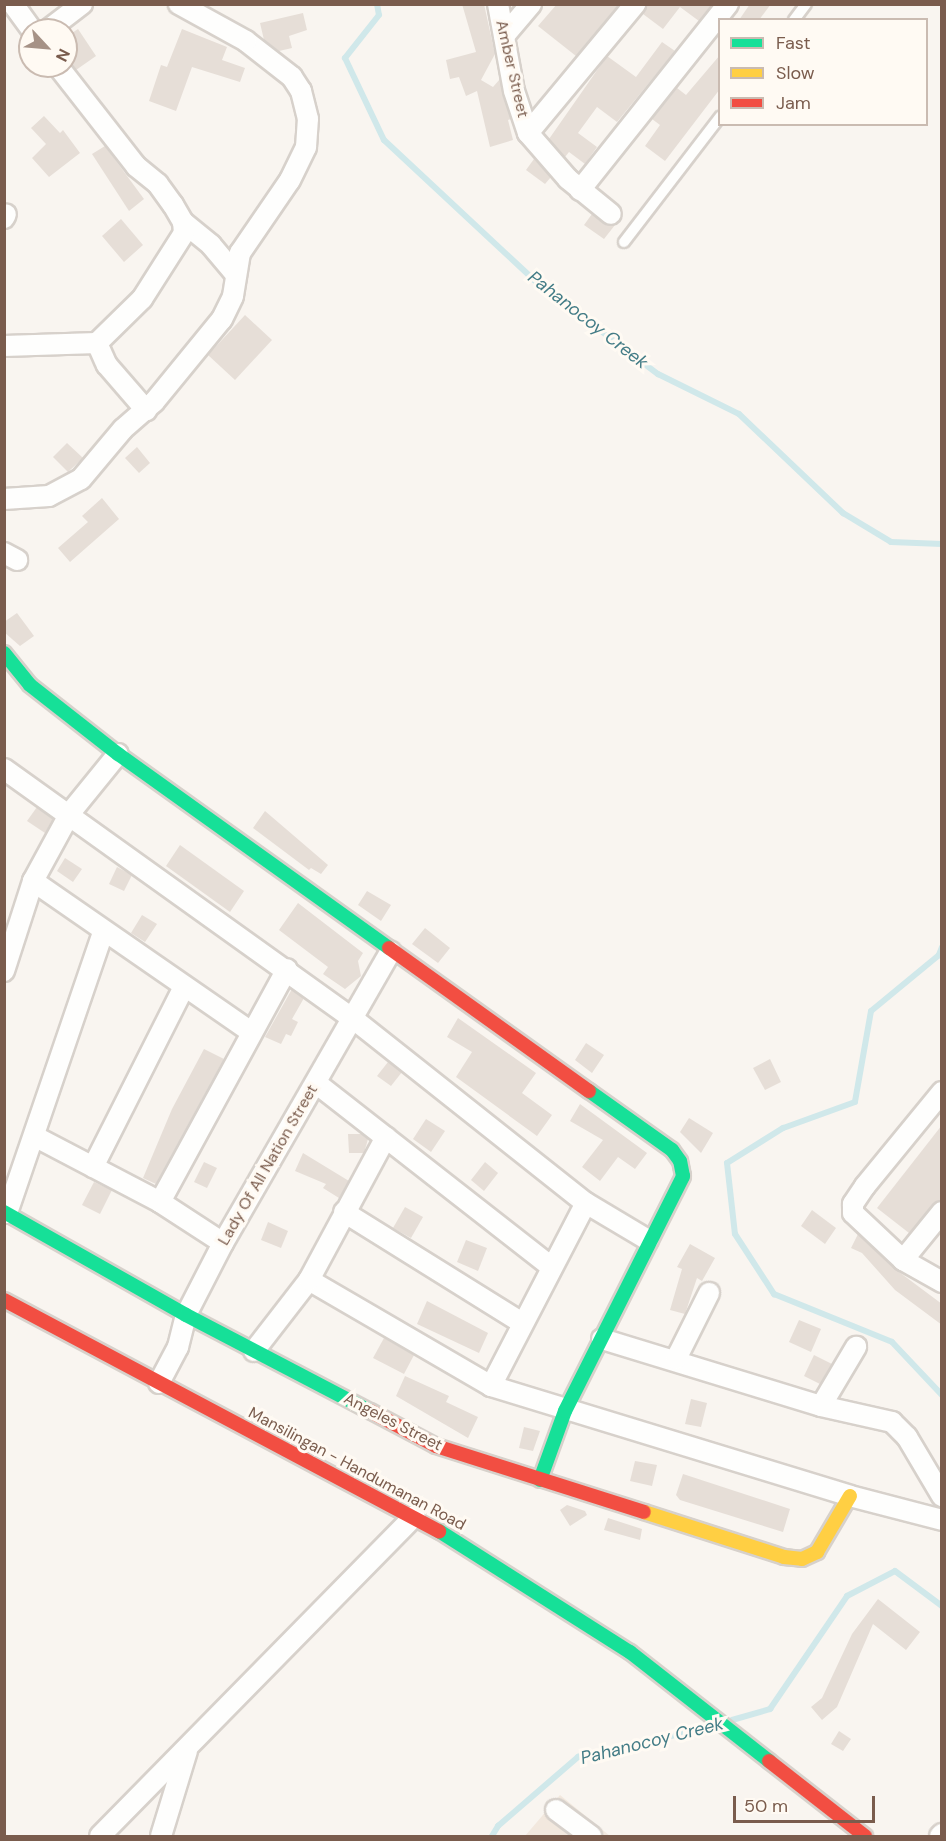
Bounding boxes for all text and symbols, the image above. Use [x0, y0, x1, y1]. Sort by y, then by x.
north arrow [18, 18, 78, 78]
street label: Amber Street [491, 18, 533, 120]
legend [718, 18, 928, 126]
text: Fast [776, 31, 811, 55]
text: N [51, 45, 75, 65]
text: Slow [776, 61, 815, 85]
text: Jam [776, 91, 811, 115]
water label: Pahanocoy Creek [524, 266, 652, 374]
street label: Lady Of All Nation Street [214, 1081, 322, 1249]
street label: Angeles Street [341, 1389, 445, 1455]
street label: Mansilingan - Handumanan Road [245, 1403, 469, 1535]
water label: Pahanocoy Creek [578, 1713, 726, 1769]
scale bar [736, 1784, 878, 1822]
text: 50 m [744, 1794, 788, 1818]

